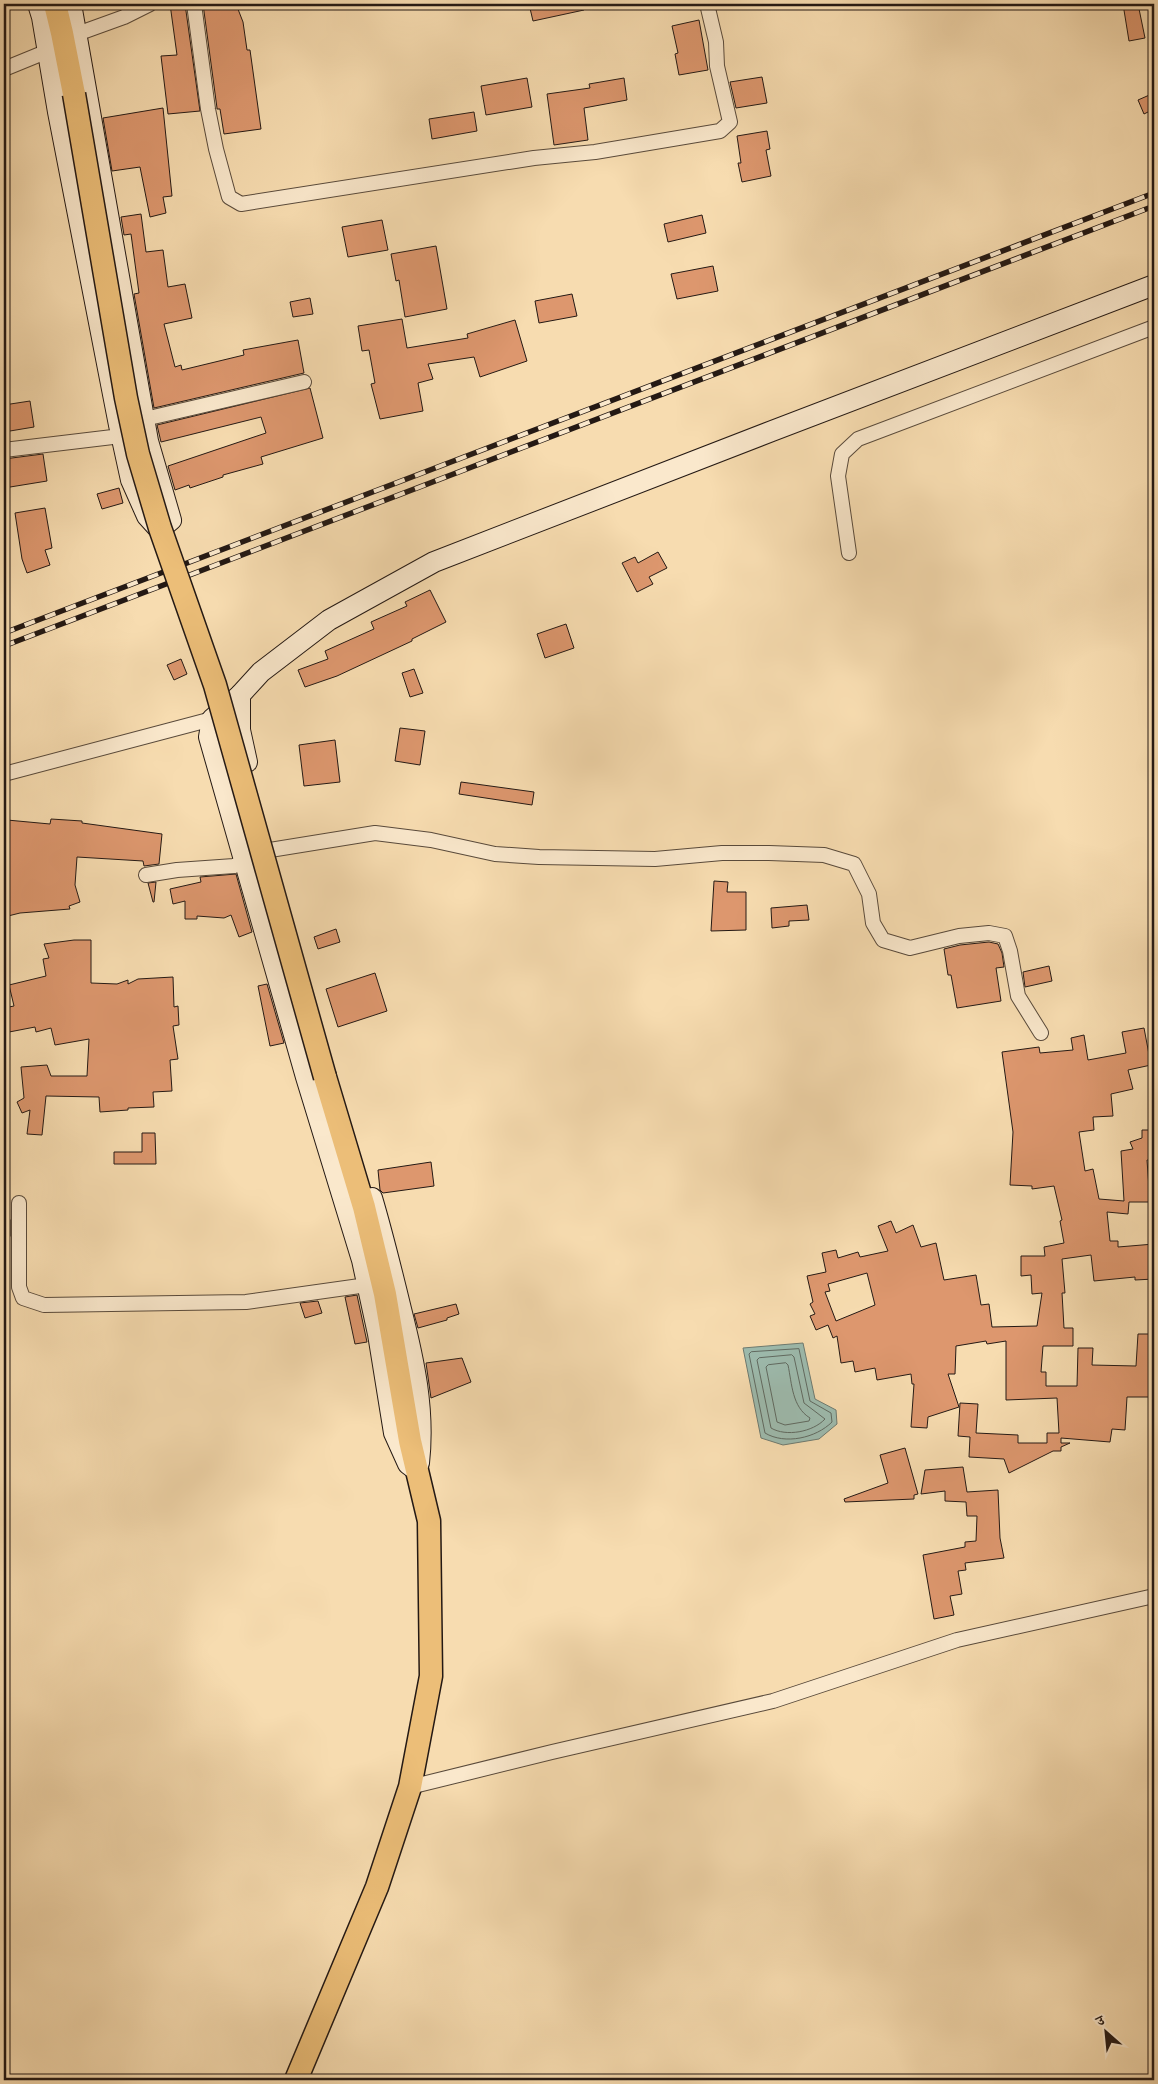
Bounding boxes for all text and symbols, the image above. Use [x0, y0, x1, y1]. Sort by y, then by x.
north arrow [1080, 2006, 1130, 2056]
text: उ [1092, 2010, 1109, 2031]

